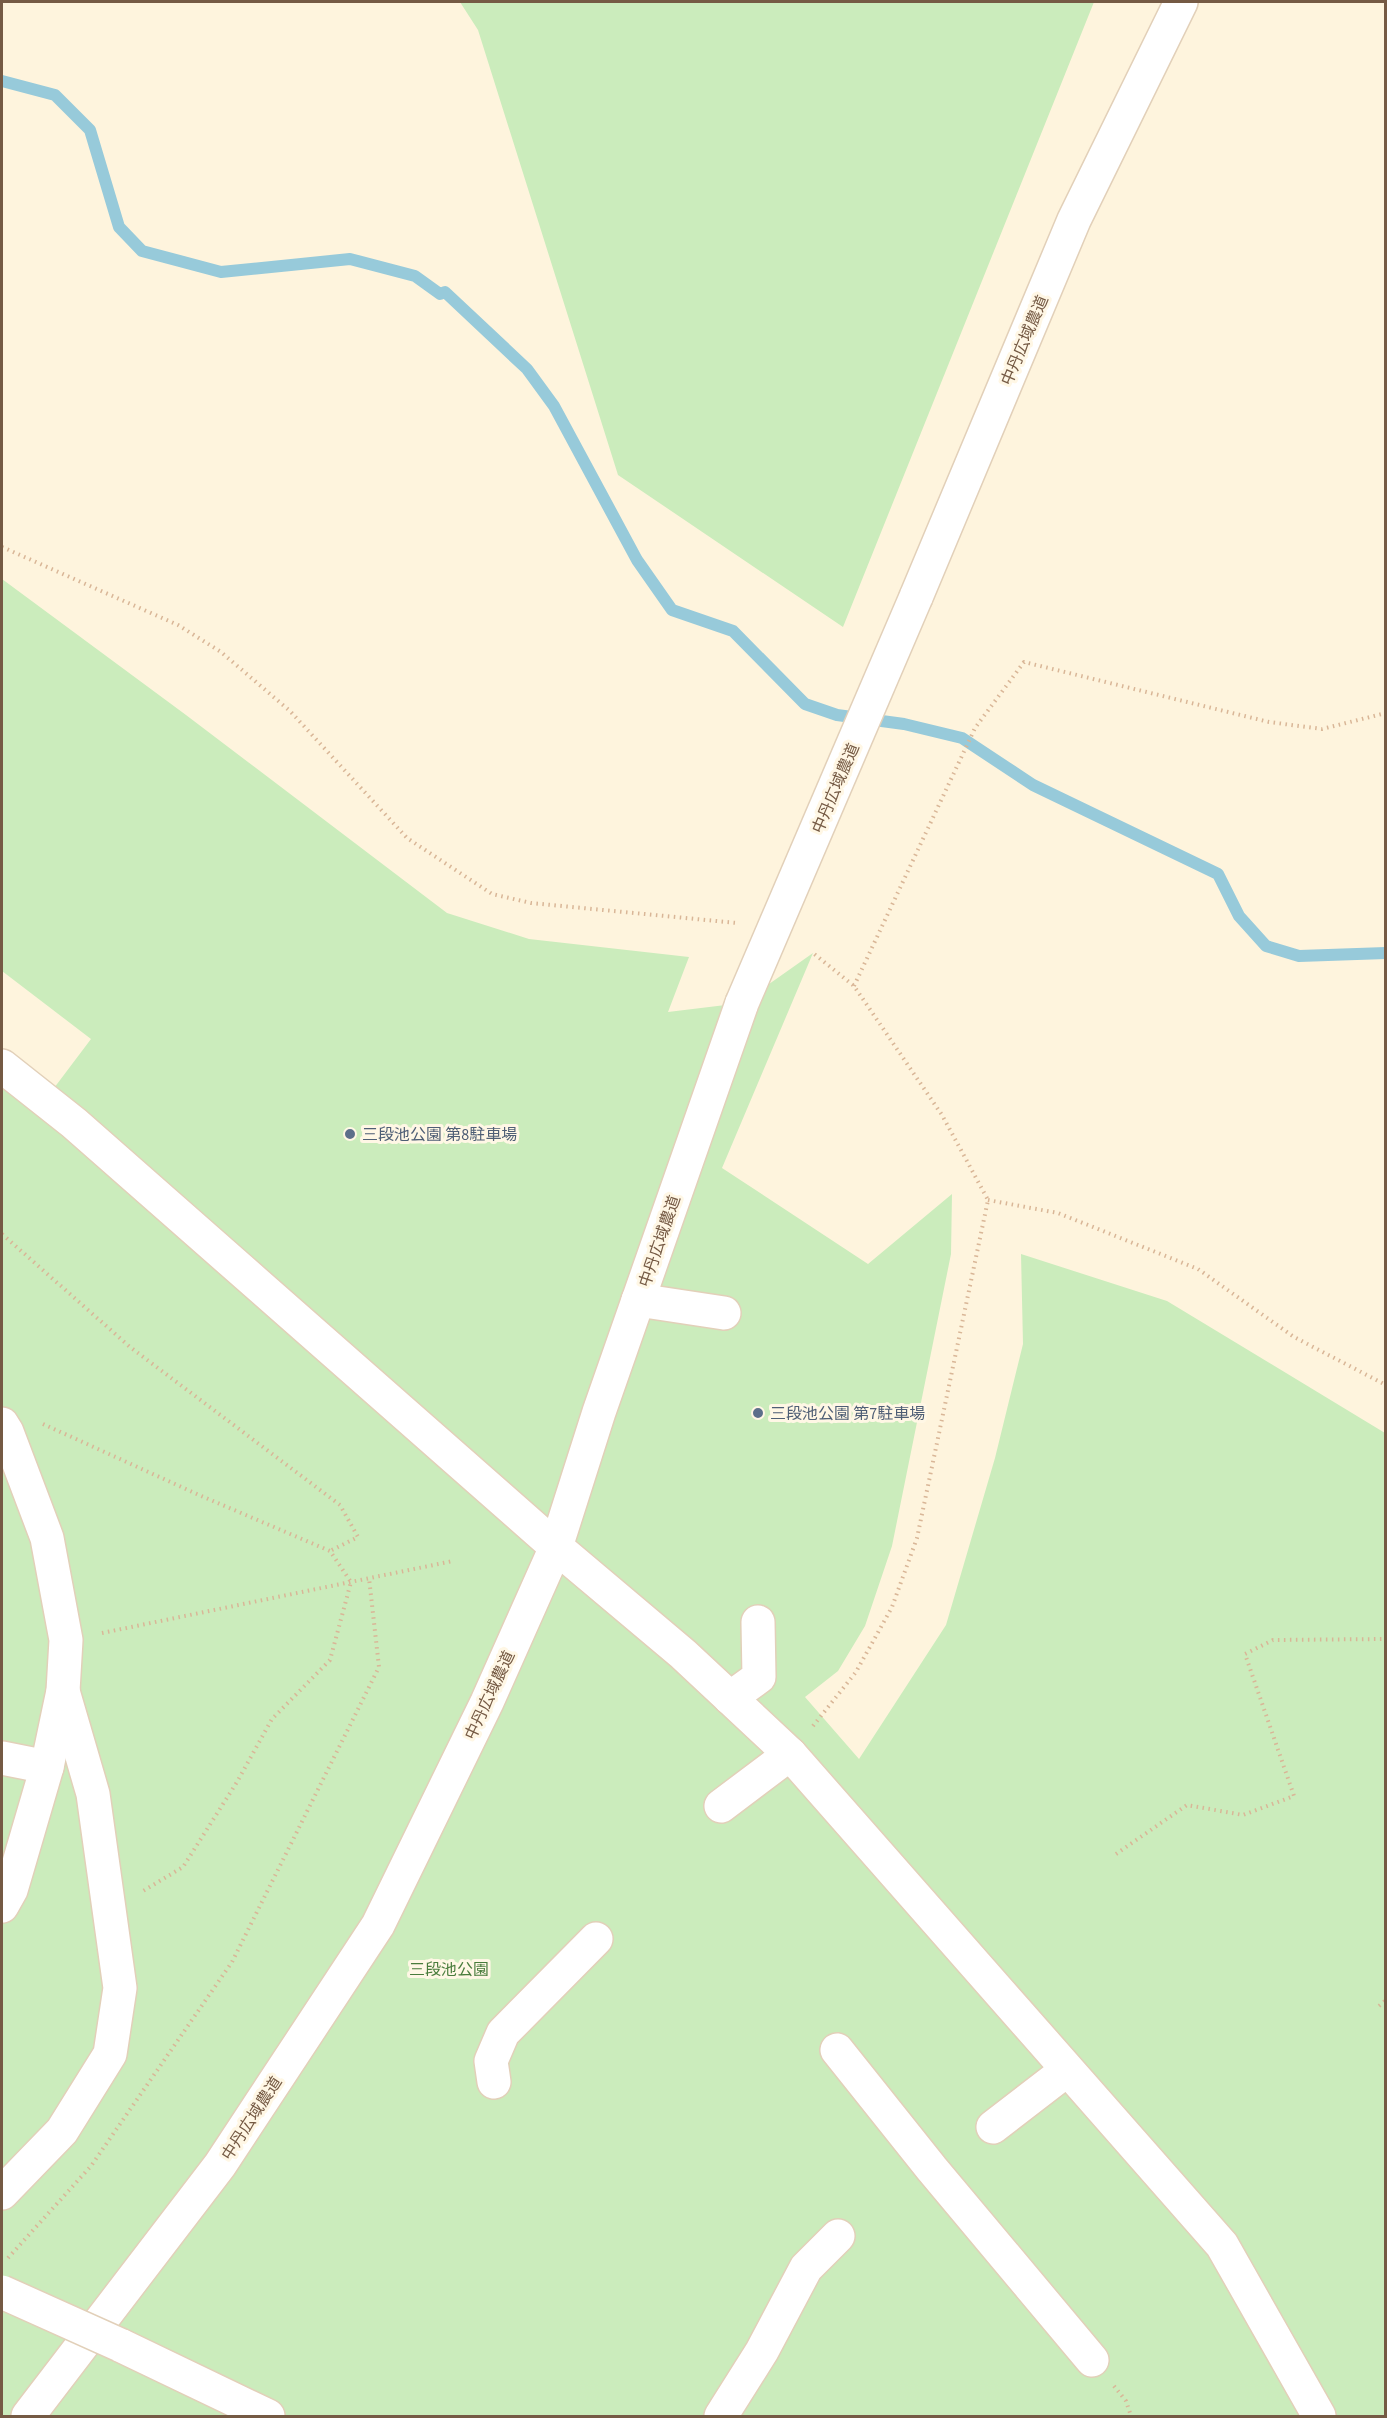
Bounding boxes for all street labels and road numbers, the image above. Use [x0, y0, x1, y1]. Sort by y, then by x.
street label: 中丹広域農道 [996, 292, 1054, 389]
street label: 中丹広域農道 [807, 740, 865, 837]
street label: 中丹広域農道 [634, 1192, 686, 1290]
street label: 中丹広域農道 [460, 1647, 520, 1744]
street label: 中丹広域農道 [216, 2072, 287, 2165]

